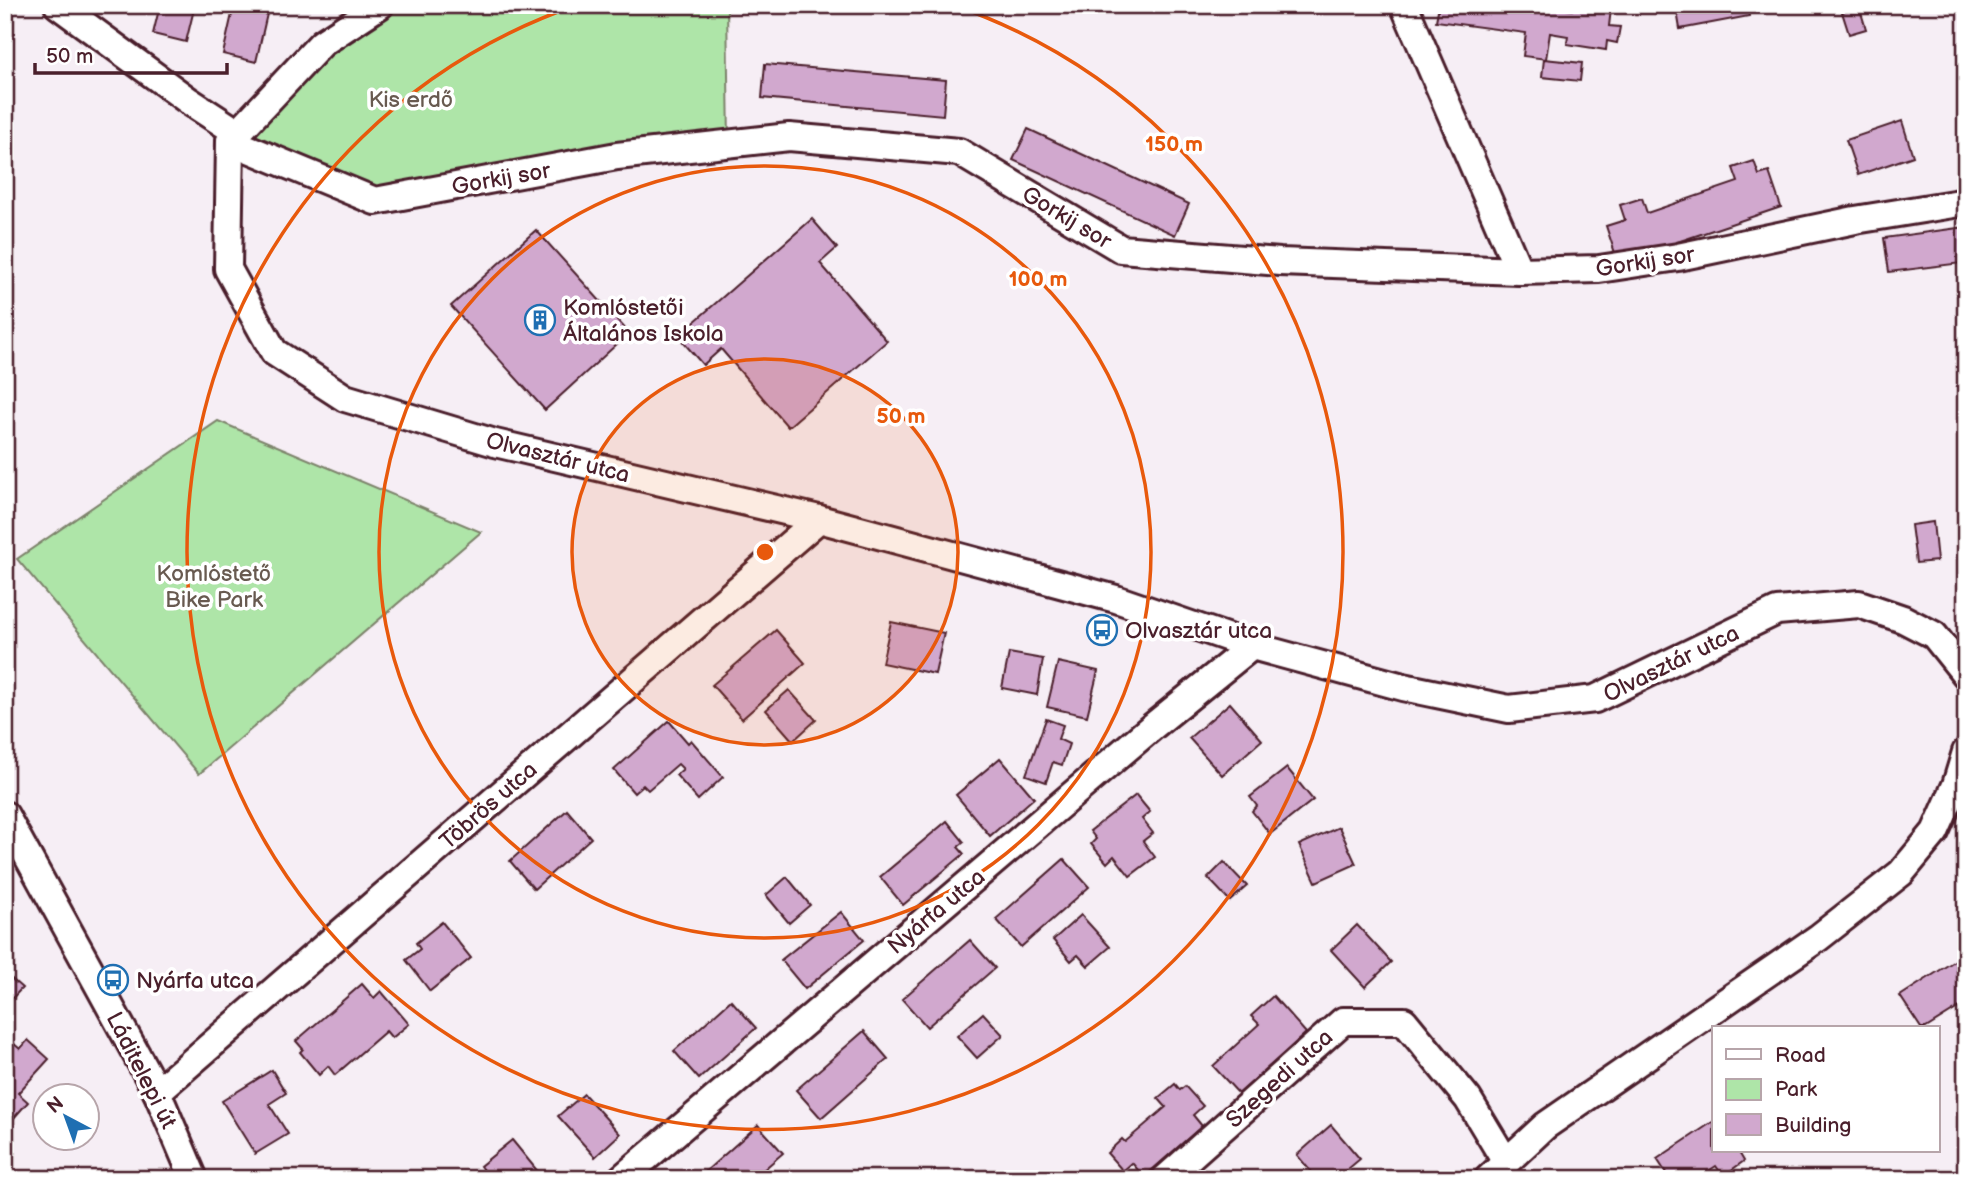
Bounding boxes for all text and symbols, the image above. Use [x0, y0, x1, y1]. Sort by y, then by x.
scale bar [35, 32, 228, 76]
text: 50 m [46, 44, 93, 69]
park label: Kis erdő [368, 86, 454, 114]
text: 150 m [1145, 132, 1203, 157]
street label: Gorkij sor [450, 156, 553, 201]
street label: Gorkij sor [1017, 180, 1117, 256]
street label: Gorkij sor [1594, 240, 1697, 284]
text: 100 m [1009, 267, 1067, 292]
place label: Komlóstetői Általános Iskola [563, 294, 724, 348]
building icon: Komlóstetői Általános Iskola [523, 303, 557, 337]
text: 50 m [877, 404, 925, 429]
street label: Olvasztár utca [483, 427, 633, 489]
centre of rings [753, 540, 777, 564]
park label: Komlóstető Bike Park [156, 560, 272, 614]
bus stop icon: Olvasztár utca [1085, 613, 1119, 647]
place label: Olvasztár utca [1125, 617, 1272, 645]
street label: Olvasztár utca [1599, 619, 1744, 709]
street label: Töbrös utca [434, 756, 543, 856]
street label: Nyárfa utca [882, 863, 991, 961]
bus stop icon: Nyárfa utca [96, 963, 130, 997]
place label: Nyárfa utca [136, 967, 254, 995]
street label: Láditelepi út [100, 1007, 182, 1134]
street label: Szegedi utca [1220, 1023, 1339, 1134]
legend [1712, 1026, 1940, 1152]
text: Road [1775, 1043, 1826, 1068]
text: Park [1775, 1077, 1818, 1102]
north arrow [32, 1082, 102, 1152]
text: N [43, 1092, 69, 1119]
text: Building [1775, 1113, 1851, 1138]

